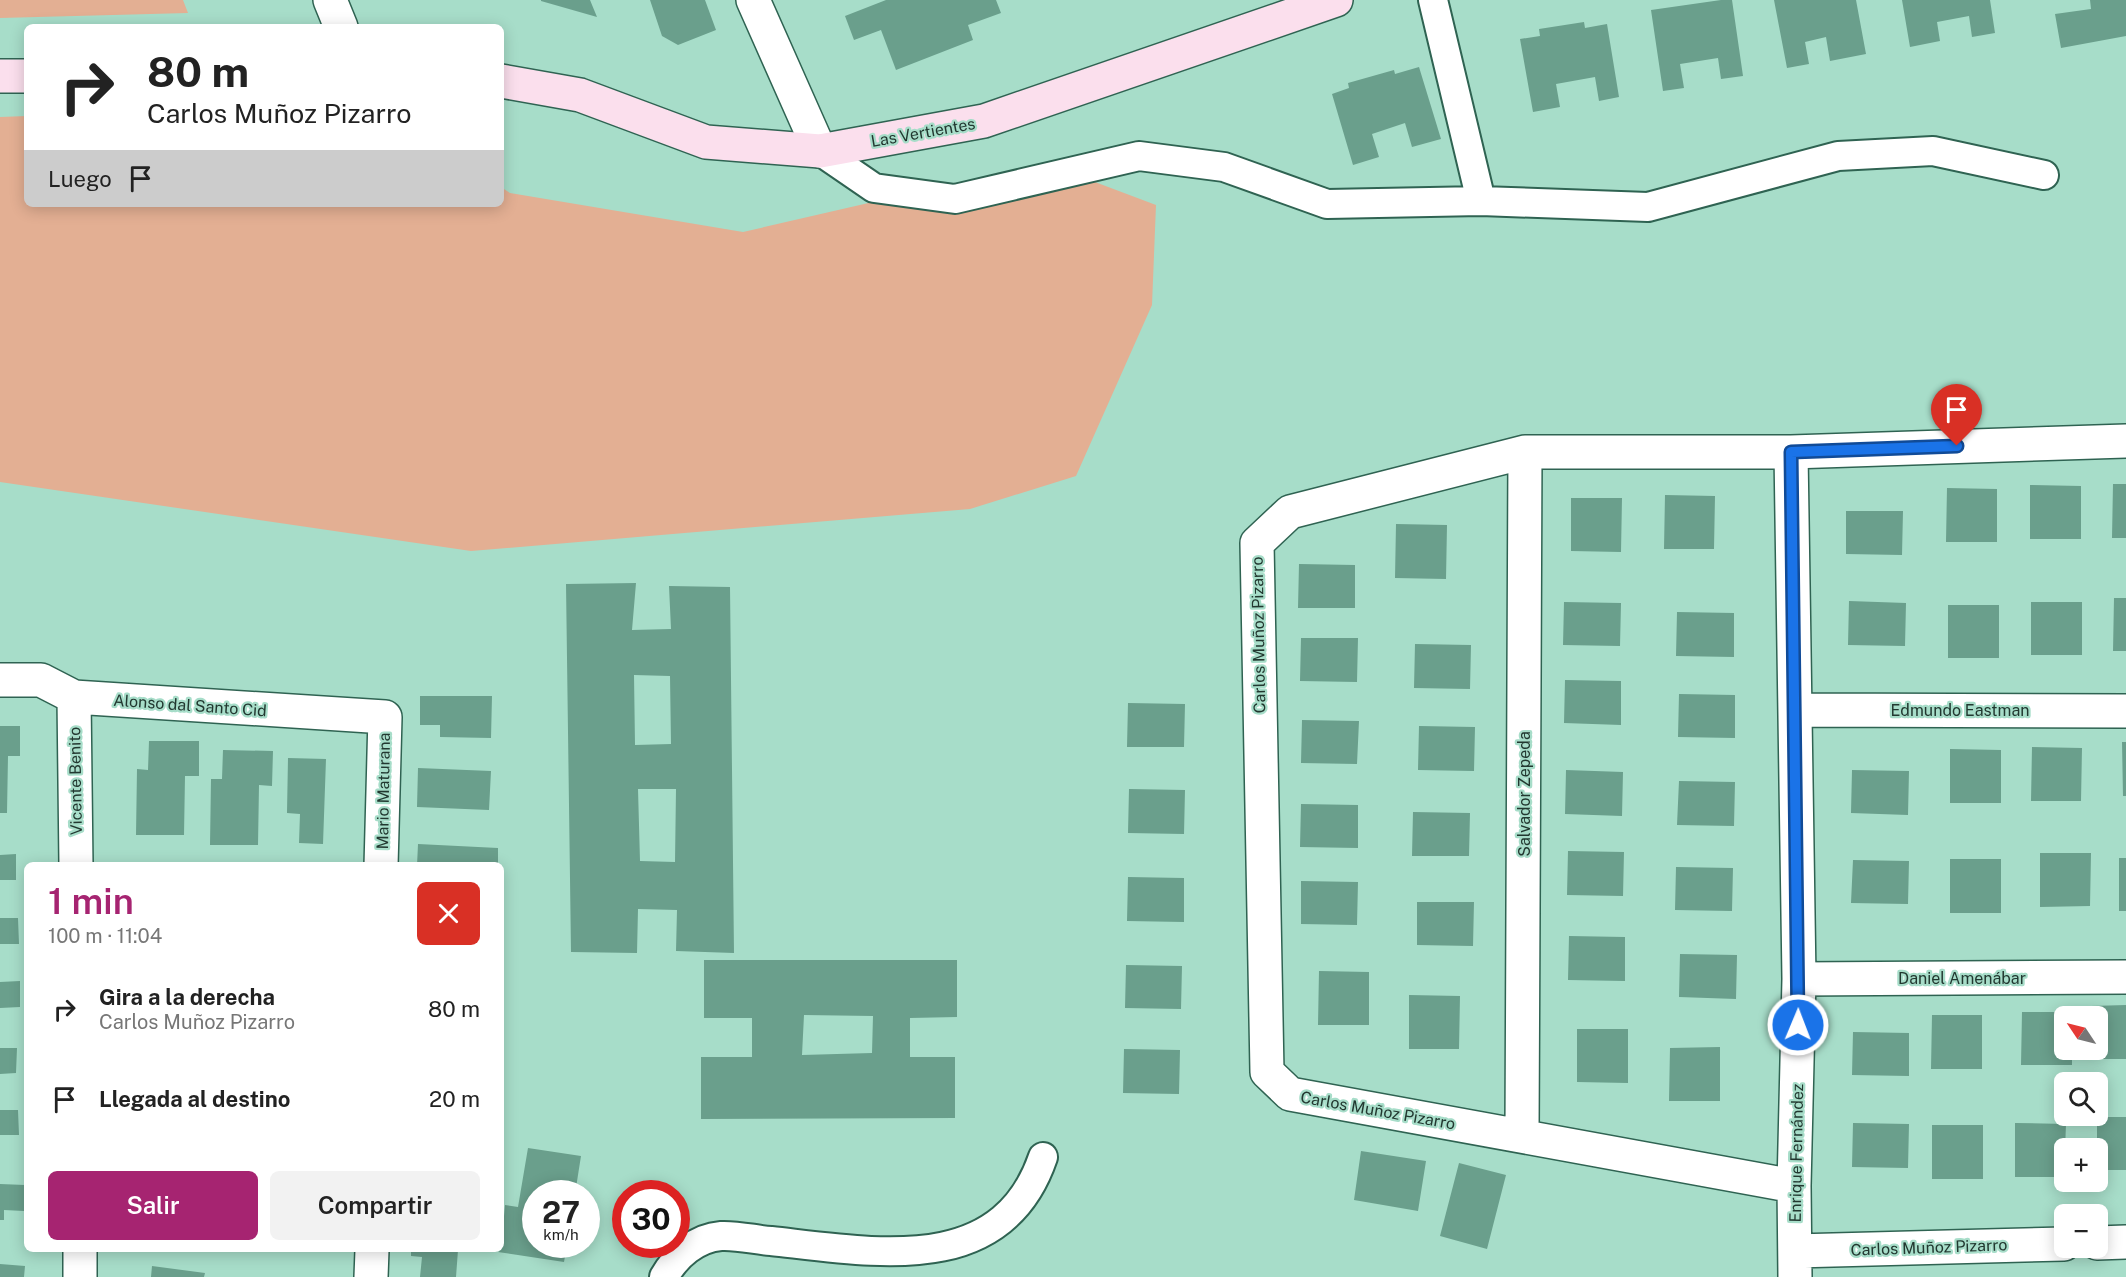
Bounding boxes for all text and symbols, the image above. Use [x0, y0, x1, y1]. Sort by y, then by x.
text: 80 m [147, 47, 249, 96]
icon: right [48, 48, 126, 126]
text: Carlos Muñoz Pizarro [147, 97, 412, 129]
street label: Las Vertientes [869, 114, 977, 151]
icon: arrive [124, 162, 157, 195]
text: Luego [48, 166, 112, 192]
pin [1931, 384, 1982, 446]
icon: arrive [1940, 393, 1973, 426]
street label: Carlos Muñoz Pizarro [1248, 556, 1269, 714]
street label: Alonso dal Santo Cid [113, 691, 267, 720]
street label: Edmundo Eastman [1891, 701, 2029, 720]
street label: Vicente Benito [65, 727, 86, 835]
street label: Salvador Zepeda [1515, 731, 1534, 857]
street label: Mario Maturana [373, 732, 394, 850]
text: 1 min [48, 880, 134, 922]
button: close [417, 882, 480, 945]
text: 100 m · 11:04 [48, 924, 162, 948]
street label: Daniel Amenábar [1898, 969, 2026, 988]
text: Gira a la derecha [99, 984, 275, 1010]
icon: right [48, 993, 81, 1026]
position arrow [1766, 993, 1830, 1057]
text: 80 m [428, 996, 480, 1022]
north arrow [2054, 1006, 2108, 1060]
map controls [2054, 1006, 2108, 1258]
text: Carlos Muñoz Pizarro [99, 1010, 295, 1034]
button: search [2054, 1072, 2108, 1126]
icon: arrive [48, 1083, 81, 1116]
street label: Enrique Fernández [1786, 1083, 1807, 1223]
text: Llegada al destino [99, 1086, 290, 1112]
text: 20 m [429, 1086, 480, 1112]
street label: Carlos Muñoz Pizarro [1299, 1088, 1457, 1133]
button: + [2054, 1138, 2108, 1192]
button: Salir [48, 1171, 258, 1240]
button: Compartir [270, 1171, 480, 1240]
speed limit sign: 30 [612, 1180, 690, 1258]
text: 27 [542, 1194, 580, 1230]
button: − [2054, 1204, 2108, 1258]
text: km/h [543, 1226, 579, 1243]
street label: Carlos Muñoz Pizarro [1850, 1235, 2008, 1260]

